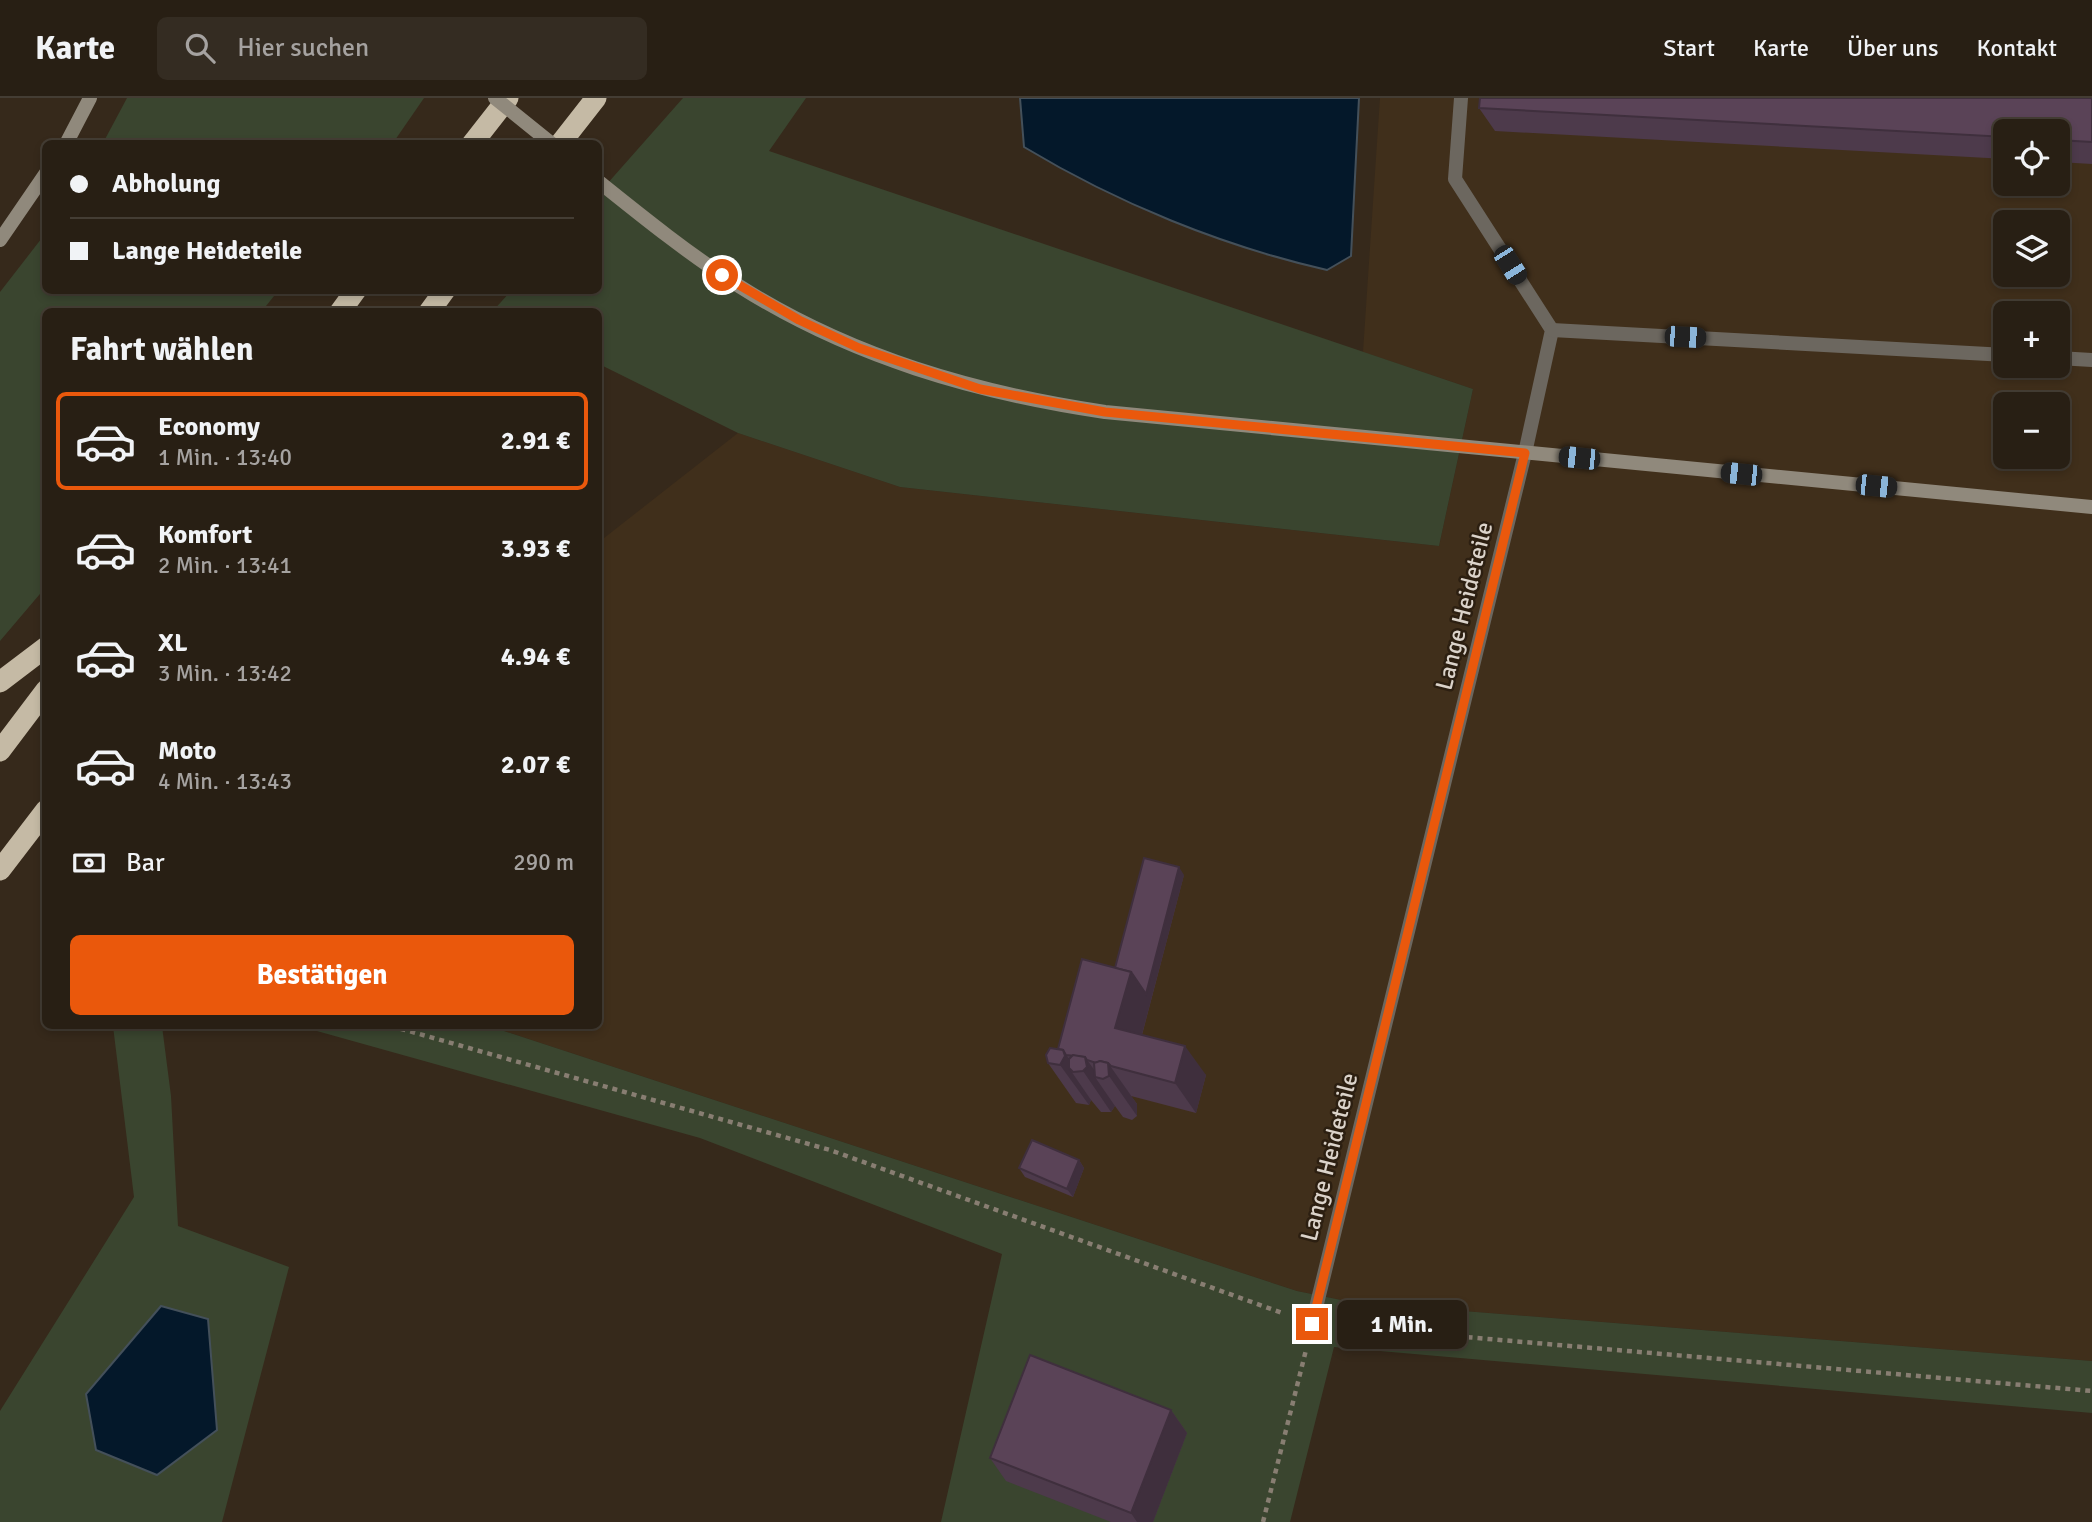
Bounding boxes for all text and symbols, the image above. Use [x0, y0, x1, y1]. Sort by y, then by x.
search box [157, 17, 647, 80]
text: Karte [35, 28, 115, 69]
icon: search [181, 29, 219, 67]
text: Hier suchen [237, 32, 369, 64]
text: Start [1663, 33, 1715, 63]
text: Karte [1753, 33, 1809, 63]
text: Über uns [1847, 33, 1939, 63]
text: Kontakt [1977, 33, 2057, 63]
map controls [1993, 119, 2070, 469]
button: locate [1993, 119, 2070, 196]
text: Abholung [112, 168, 220, 200]
button: layers [1993, 210, 2070, 287]
text: Lange Heideteile [112, 235, 302, 267]
car [1490, 242, 1531, 288]
route start [706, 259, 738, 291]
button: + [1993, 301, 2070, 378]
car [1664, 325, 1707, 349]
text: Fahrt wählen [70, 330, 254, 369]
button: − [1993, 392, 2070, 469]
icon: car [74, 410, 137, 473]
text: Economy [158, 411, 260, 443]
text: 2.91 € [501, 425, 570, 457]
text: 1 Min. · 13:40 [158, 443, 292, 472]
car [1558, 445, 1601, 471]
car [1720, 461, 1763, 487]
car [1855, 473, 1898, 499]
icon: car [74, 518, 137, 581]
text: Komfort [158, 519, 252, 551]
street label: Lange Heideteile [1429, 519, 1499, 693]
text: 3.93 € [501, 533, 570, 565]
text: 2 Min. · 13:41 [158, 551, 292, 580]
icon: car [74, 626, 137, 689]
text: XL [158, 627, 188, 659]
text: 4.94 € [501, 641, 570, 673]
text: 3 Min. · 13:42 [158, 659, 292, 688]
icon: car [74, 734, 137, 797]
text: Moto [158, 735, 216, 767]
text: 2.07 € [501, 749, 570, 781]
text: 4 Min. · 13:43 [158, 767, 292, 796]
icon: cash [70, 844, 108, 882]
text: Bar [126, 847, 164, 879]
text: 290 m [513, 848, 574, 877]
button: Bestätigen [70, 935, 574, 1015]
street label: Lange Heideteile [1294, 1070, 1364, 1244]
callout: 1 Min. [1336, 1300, 1466, 1348]
route end [1296, 1308, 1328, 1340]
text: 1 Min. [1371, 1310, 1433, 1339]

